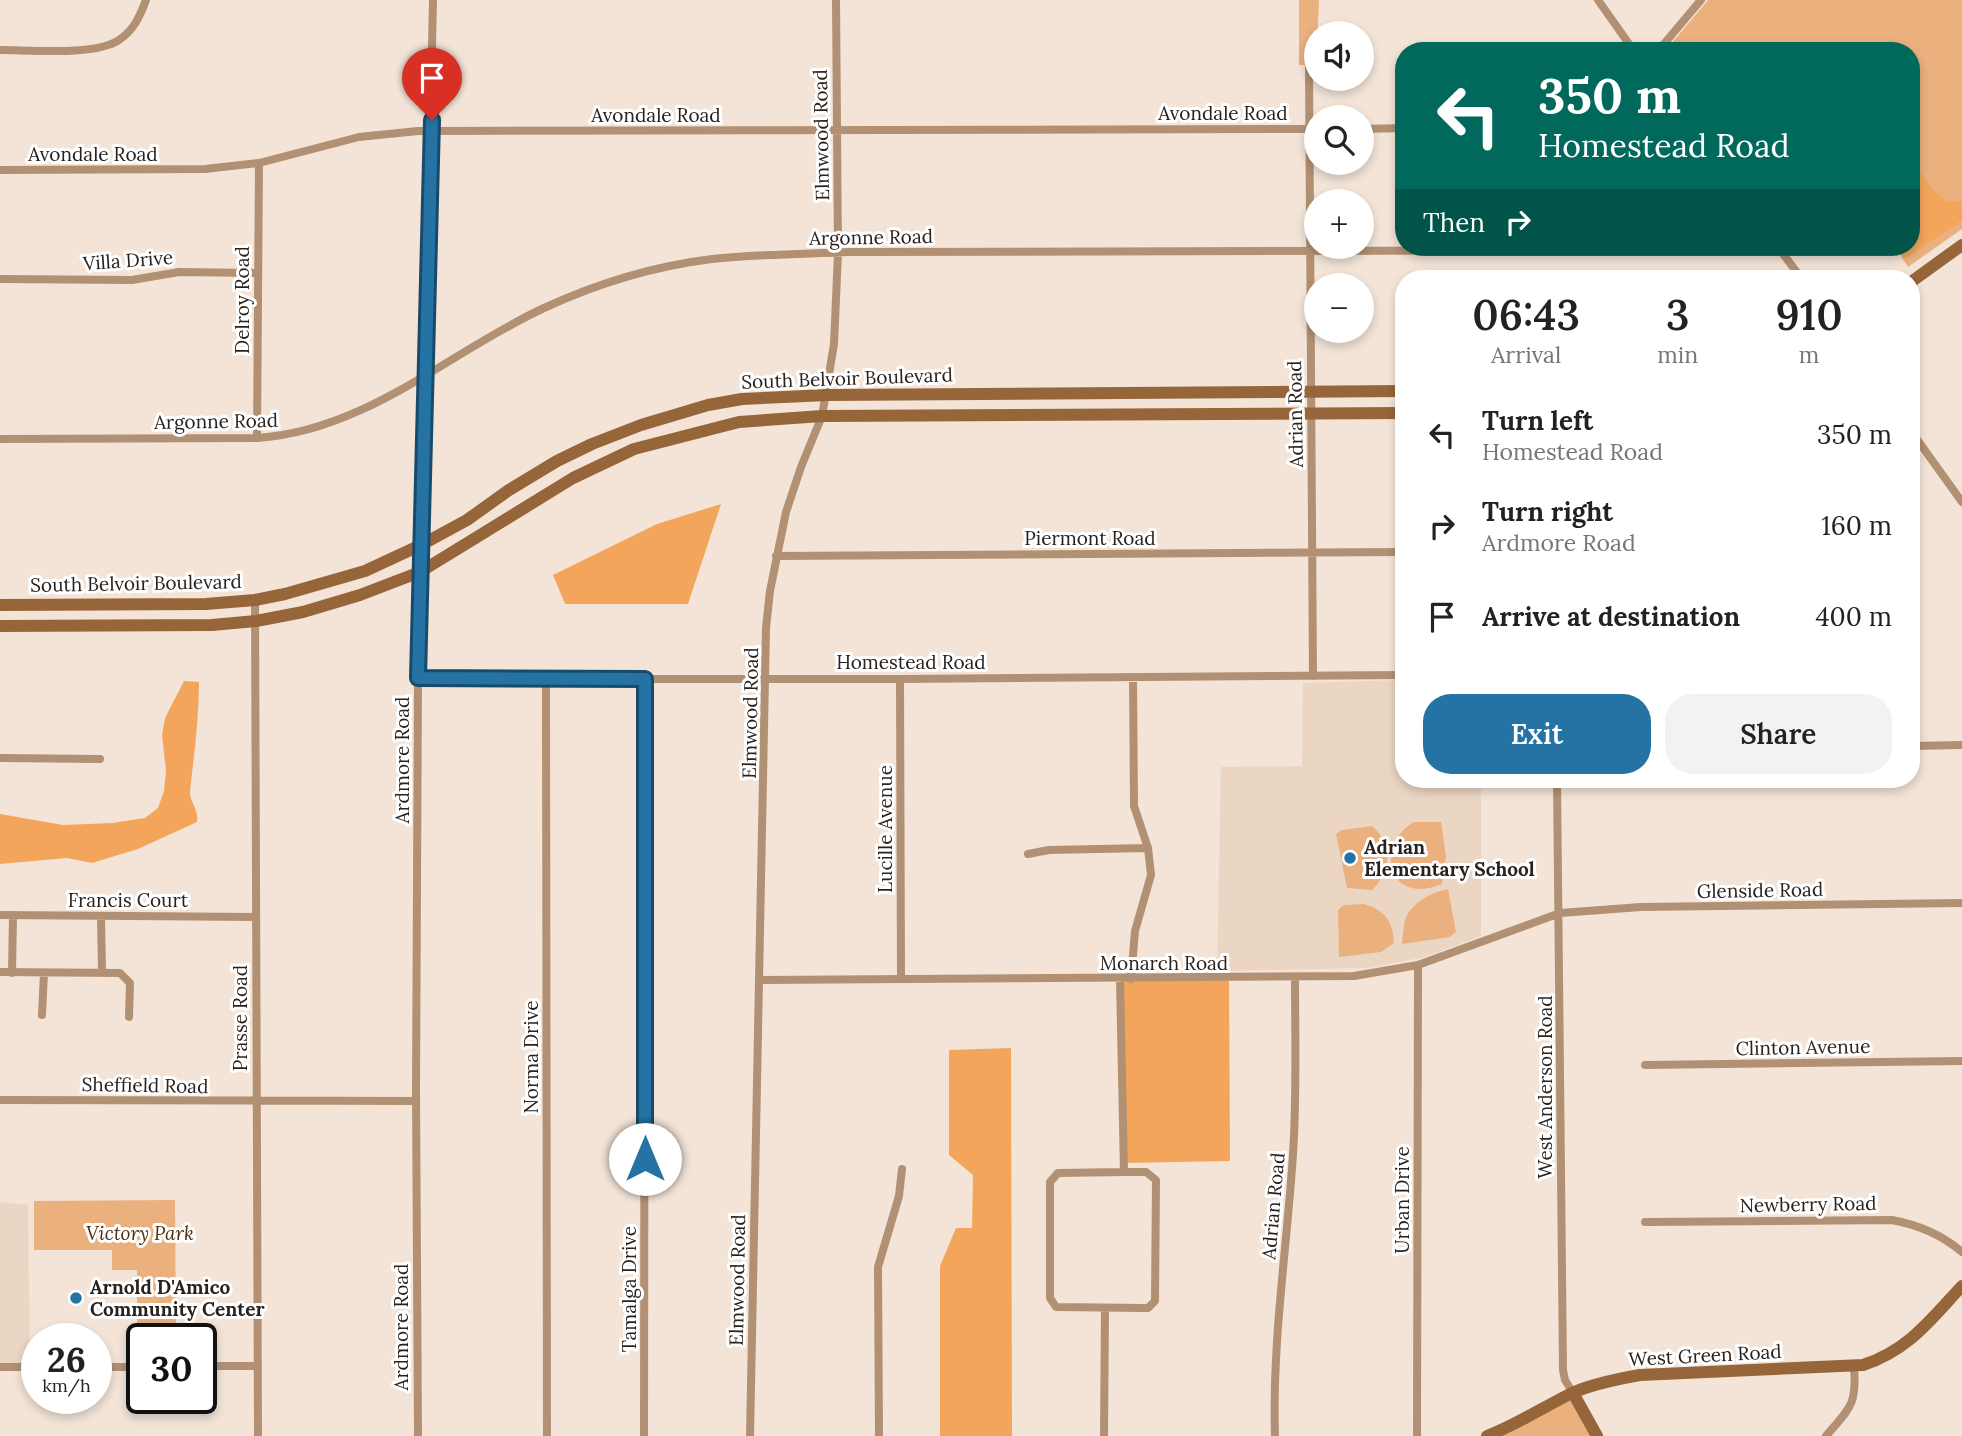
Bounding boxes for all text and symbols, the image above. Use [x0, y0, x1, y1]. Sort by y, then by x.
map controls [1304, 21, 1374, 343]
button: sound [1304, 21, 1374, 91]
pin [402, 48, 462, 120]
icon: arrive [413, 59, 451, 97]
text: 350 m [1538, 64, 1681, 126]
street label: Elmwood Road [808, 69, 834, 201]
icon: left [1423, 70, 1514, 161]
street label: Avondale Road [1157, 101, 1288, 125]
street label: Avondale Road [590, 103, 721, 127]
button: search [1304, 105, 1374, 175]
text: Homestead Road [1538, 125, 1790, 166]
street label: Avondale Road [27, 142, 158, 166]
button: + [1304, 189, 1374, 259]
icon: right [1499, 203, 1537, 241]
text: Then [1423, 206, 1485, 239]
street label: Argonne Road [808, 224, 933, 250]
street label: Villa Drive [81, 245, 174, 275]
street label: Delroy Road [230, 246, 254, 354]
button: − [1304, 273, 1374, 343]
text: 06:43 [1472, 288, 1580, 342]
text: 3 [1666, 288, 1689, 342]
text: 910 [1775, 288, 1843, 342]
text: Arrival [1491, 340, 1561, 369]
text: min [1657, 340, 1698, 369]
text: m [1799, 340, 1819, 369]
street label: Adrian Road [1282, 360, 1308, 469]
street label: South Belvoir Boulevard [741, 362, 953, 394]
text: Turn left [1482, 404, 1593, 437]
street label: Argonne Road [153, 408, 278, 434]
icon: left [1423, 416, 1461, 454]
text: 350 m [1817, 418, 1892, 451]
text: Homestead Road [1482, 437, 1663, 466]
text: Turn right [1482, 495, 1613, 528]
icon: right [1423, 507, 1461, 545]
text: 160 m [1821, 509, 1892, 542]
street label: Piermont Road [1024, 526, 1156, 550]
text: Ardmore Road [1482, 528, 1636, 557]
street label: South Belvoir Boulevard [30, 569, 242, 597]
icon: arrive [1423, 598, 1461, 636]
text: Arrive at destination [1482, 600, 1740, 633]
text: 400 m [1816, 600, 1892, 633]
street label: Elmwood Road [737, 647, 763, 779]
street label: Homestead Road [836, 650, 986, 674]
button: Exit [1423, 694, 1651, 774]
button: Share [1665, 694, 1892, 774]
street label: Ardmore Road [390, 697, 414, 824]
street label: Lucille Avenue [873, 765, 897, 893]
place label: Adrian Elementary School [1364, 835, 1535, 881]
marker: Adrian Elementary School [1342, 850, 1358, 866]
street label: Glenside Road [1697, 877, 1823, 903]
street label: Francis Court [68, 888, 189, 912]
street label: Monarch Road [1100, 951, 1228, 975]
street label: Prasse Road [228, 965, 252, 1071]
street label: West Anderson Road [1533, 995, 1557, 1179]
street label: Norma Drive [519, 1001, 543, 1113]
street label: Clinton Avenue [1735, 1034, 1871, 1060]
street label: Sheffield Road [81, 1072, 209, 1098]
position arrow [608, 1122, 682, 1196]
street label: Urban Drive [1390, 1146, 1414, 1254]
street label: Adrian Road [1256, 1152, 1290, 1261]
street label: Newberry Road [1739, 1191, 1877, 1217]
street label: Elmwood Road [724, 1214, 750, 1346]
park label: Victory Park [86, 1221, 194, 1245]
street label: Tamalga Drive [617, 1226, 641, 1352]
street label: Ardmore Road [389, 1264, 413, 1391]
place label: Arnold D'Amico Community Center [90, 1275, 265, 1321]
marker: Arnold D'Amico Community Center [68, 1290, 84, 1306]
speed limit sign: 30 [126, 1323, 217, 1414]
text: 26 [47, 1337, 86, 1382]
street label: West Green Road [1628, 1339, 1782, 1371]
text: km/h [42, 1374, 91, 1397]

